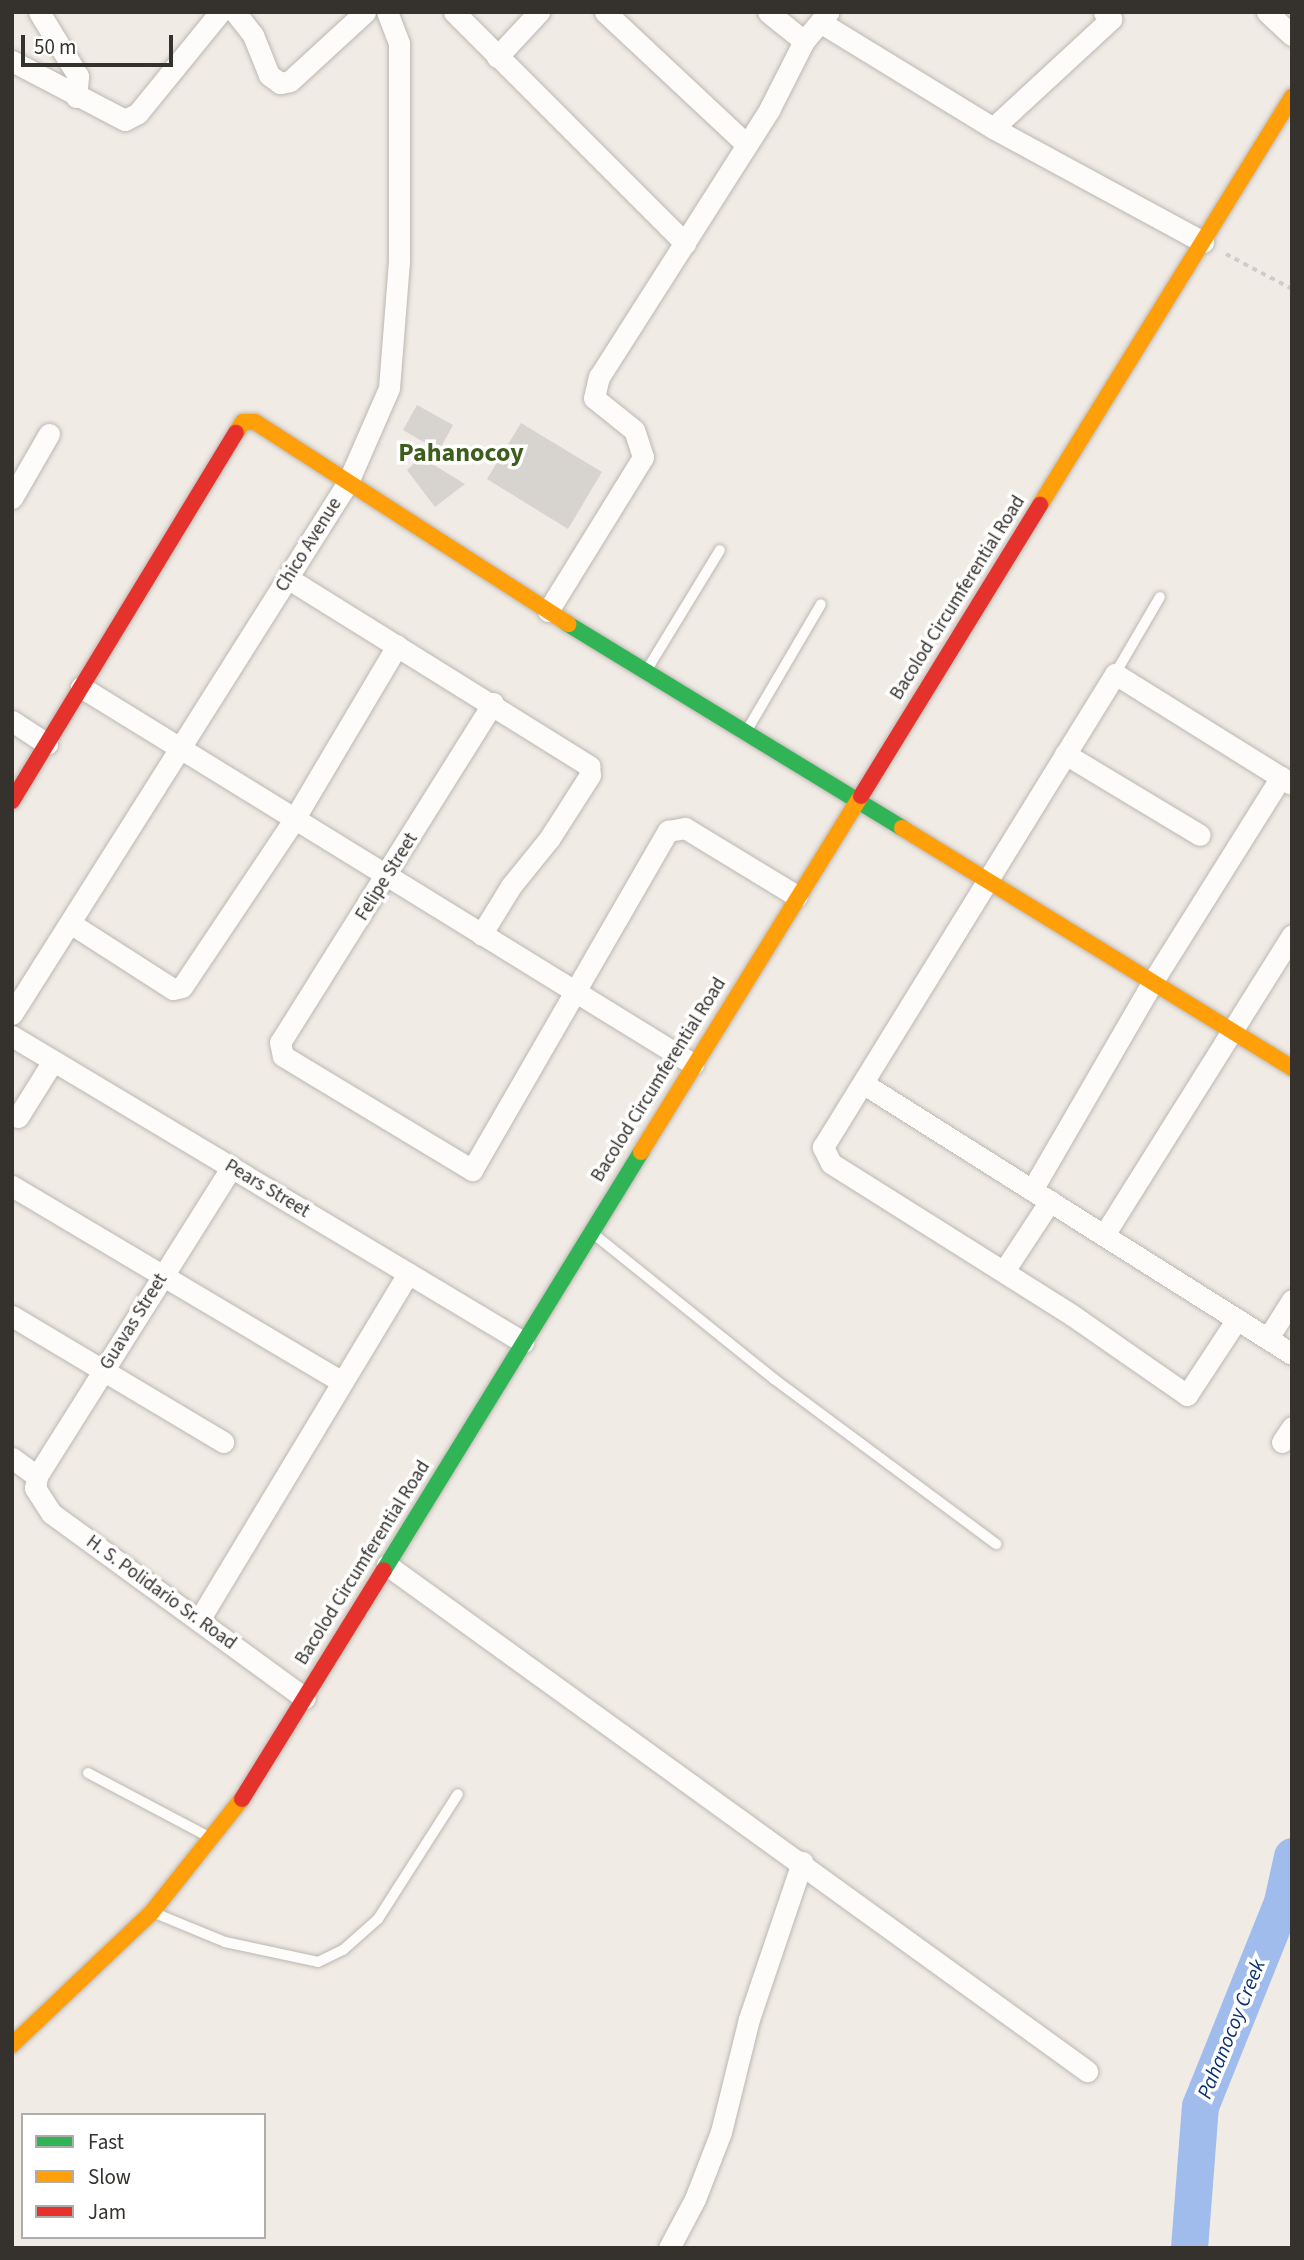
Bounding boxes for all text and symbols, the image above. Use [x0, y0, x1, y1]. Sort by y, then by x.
scale bar [24, 21, 177, 65]
text: 50 m [34, 32, 76, 62]
district label: Pahanocoy [398, 437, 524, 469]
street label: Bacolod Circumferential Road [886, 492, 1030, 704]
street label: Chico Avenue [271, 494, 347, 596]
street label: Felipe Street [351, 829, 423, 925]
street label: Bacolod Circumferential Road [587, 974, 731, 1186]
street label: Pears Street [220, 1155, 314, 1223]
street label: Guavas Street [95, 1270, 173, 1374]
street label: Bacolod Circumferential Road [291, 1457, 435, 1669]
street label: H. S. Polidario Sr. Road [81, 1531, 241, 1655]
water label: Pahanocoy Creek [1192, 1956, 1270, 2102]
legend [21, 2113, 266, 2239]
text: Fast [88, 2127, 124, 2157]
text: Slow [88, 2162, 131, 2192]
text: Jam [88, 2197, 126, 2227]

